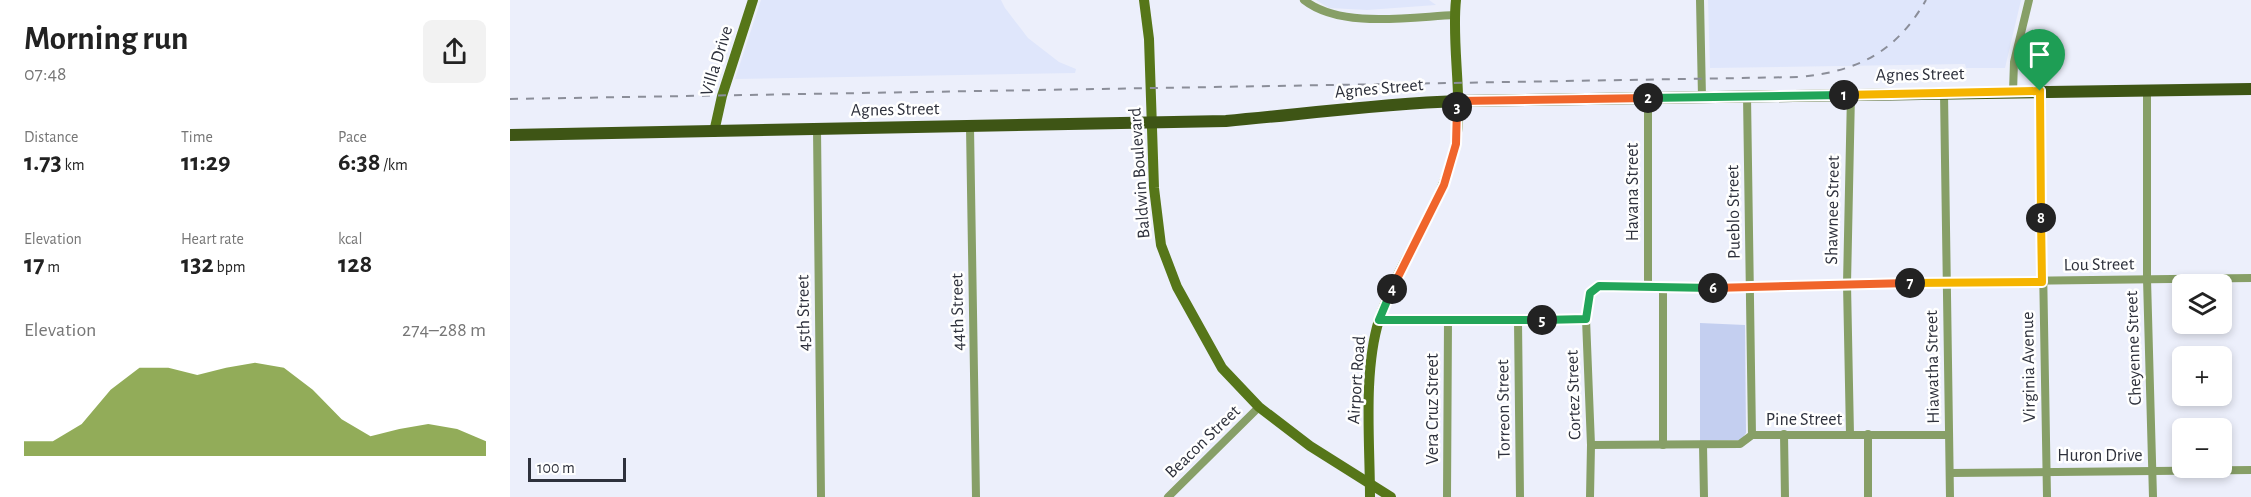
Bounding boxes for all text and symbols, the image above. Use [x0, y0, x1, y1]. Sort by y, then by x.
button: share [423, 20, 486, 83]
text: Morning run [24, 23, 188, 56]
street label: Villa Drive [698, 24, 736, 98]
pin [2014, 29, 2065, 91]
icon: arrive [2023, 38, 2056, 71]
text: 07:48 [24, 64, 67, 84]
street label: Agnes Street [1875, 65, 1965, 85]
street label: Agnes Street [1334, 76, 1424, 102]
pin: 1 [1829, 80, 1859, 110]
pin: 2 [1633, 83, 1663, 113]
text: 1 [1841, 87, 1847, 103]
text: 2 [1644, 90, 1652, 106]
pin: 3 [1442, 92, 1472, 122]
text: 3 [1454, 99, 1460, 115]
street label: Agnes Street [850, 100, 940, 120]
street label: Baldwin Boulevard [1126, 107, 1154, 239]
text: Distance [24, 129, 78, 145]
text: Time [181, 129, 213, 145]
text: Pace [338, 129, 367, 145]
street label: Havana Street [1624, 143, 1642, 241]
text: 1.73 [24, 149, 62, 175]
text: 11:29 [181, 149, 230, 175]
text: 6:38 [338, 149, 381, 175]
street label: Shawnee Street [1823, 155, 1843, 265]
text: km [62, 157, 85, 173]
text: /km [381, 157, 408, 173]
street label: Pueblo Street [1724, 164, 1744, 259]
pin: 8 [2026, 203, 2056, 233]
text: 8 [2037, 210, 2045, 226]
text: Elevation [24, 231, 82, 247]
text: Heart rate [181, 231, 244, 247]
text: kcal [338, 231, 362, 247]
text: 17 [24, 251, 45, 277]
text: 132 [181, 251, 214, 277]
text: 128 [338, 251, 372, 277]
street label: Lou Street [2064, 255, 2135, 275]
text: m [45, 259, 60, 275]
text: bpm [214, 259, 245, 275]
pin: 7 [1895, 268, 1925, 298]
street label: 44th Street [948, 273, 968, 351]
pin: 6 [1698, 273, 1728, 303]
street label: 45th Street [794, 274, 814, 351]
pin: 4 [1377, 274, 1407, 304]
map controls [2172, 274, 2232, 478]
button: layers [2172, 274, 2232, 334]
text: 7 [1907, 275, 1913, 291]
text: 6 [1709, 280, 1717, 296]
text: 4 [1388, 281, 1396, 297]
street label: Cheyenne Street [2123, 290, 2145, 406]
pin: 5 [1527, 305, 1557, 335]
street label: Hiawatha Street [1923, 310, 1943, 424]
street label: Virginia Avenue [2019, 311, 2039, 423]
text: 5 [1539, 312, 1545, 328]
text: Elevation [24, 320, 96, 340]
text: 274–288 m [402, 320, 486, 340]
street label: Airport Road [1345, 335, 1369, 425]
button: + [2172, 346, 2232, 406]
street label: Cortez Street [1563, 349, 1585, 440]
street label: Vera Cruz Street [1424, 353, 1442, 465]
street label: Torreon Street [1494, 359, 1514, 459]
street label: Beacon Street [1162, 402, 1244, 482]
street label: Pine Street [1766, 411, 1843, 429]
button: − [2172, 418, 2232, 478]
street label: Huron Drive [2057, 447, 2143, 465]
scale bar [528, 455, 626, 482]
text: 100 m [537, 460, 575, 476]

